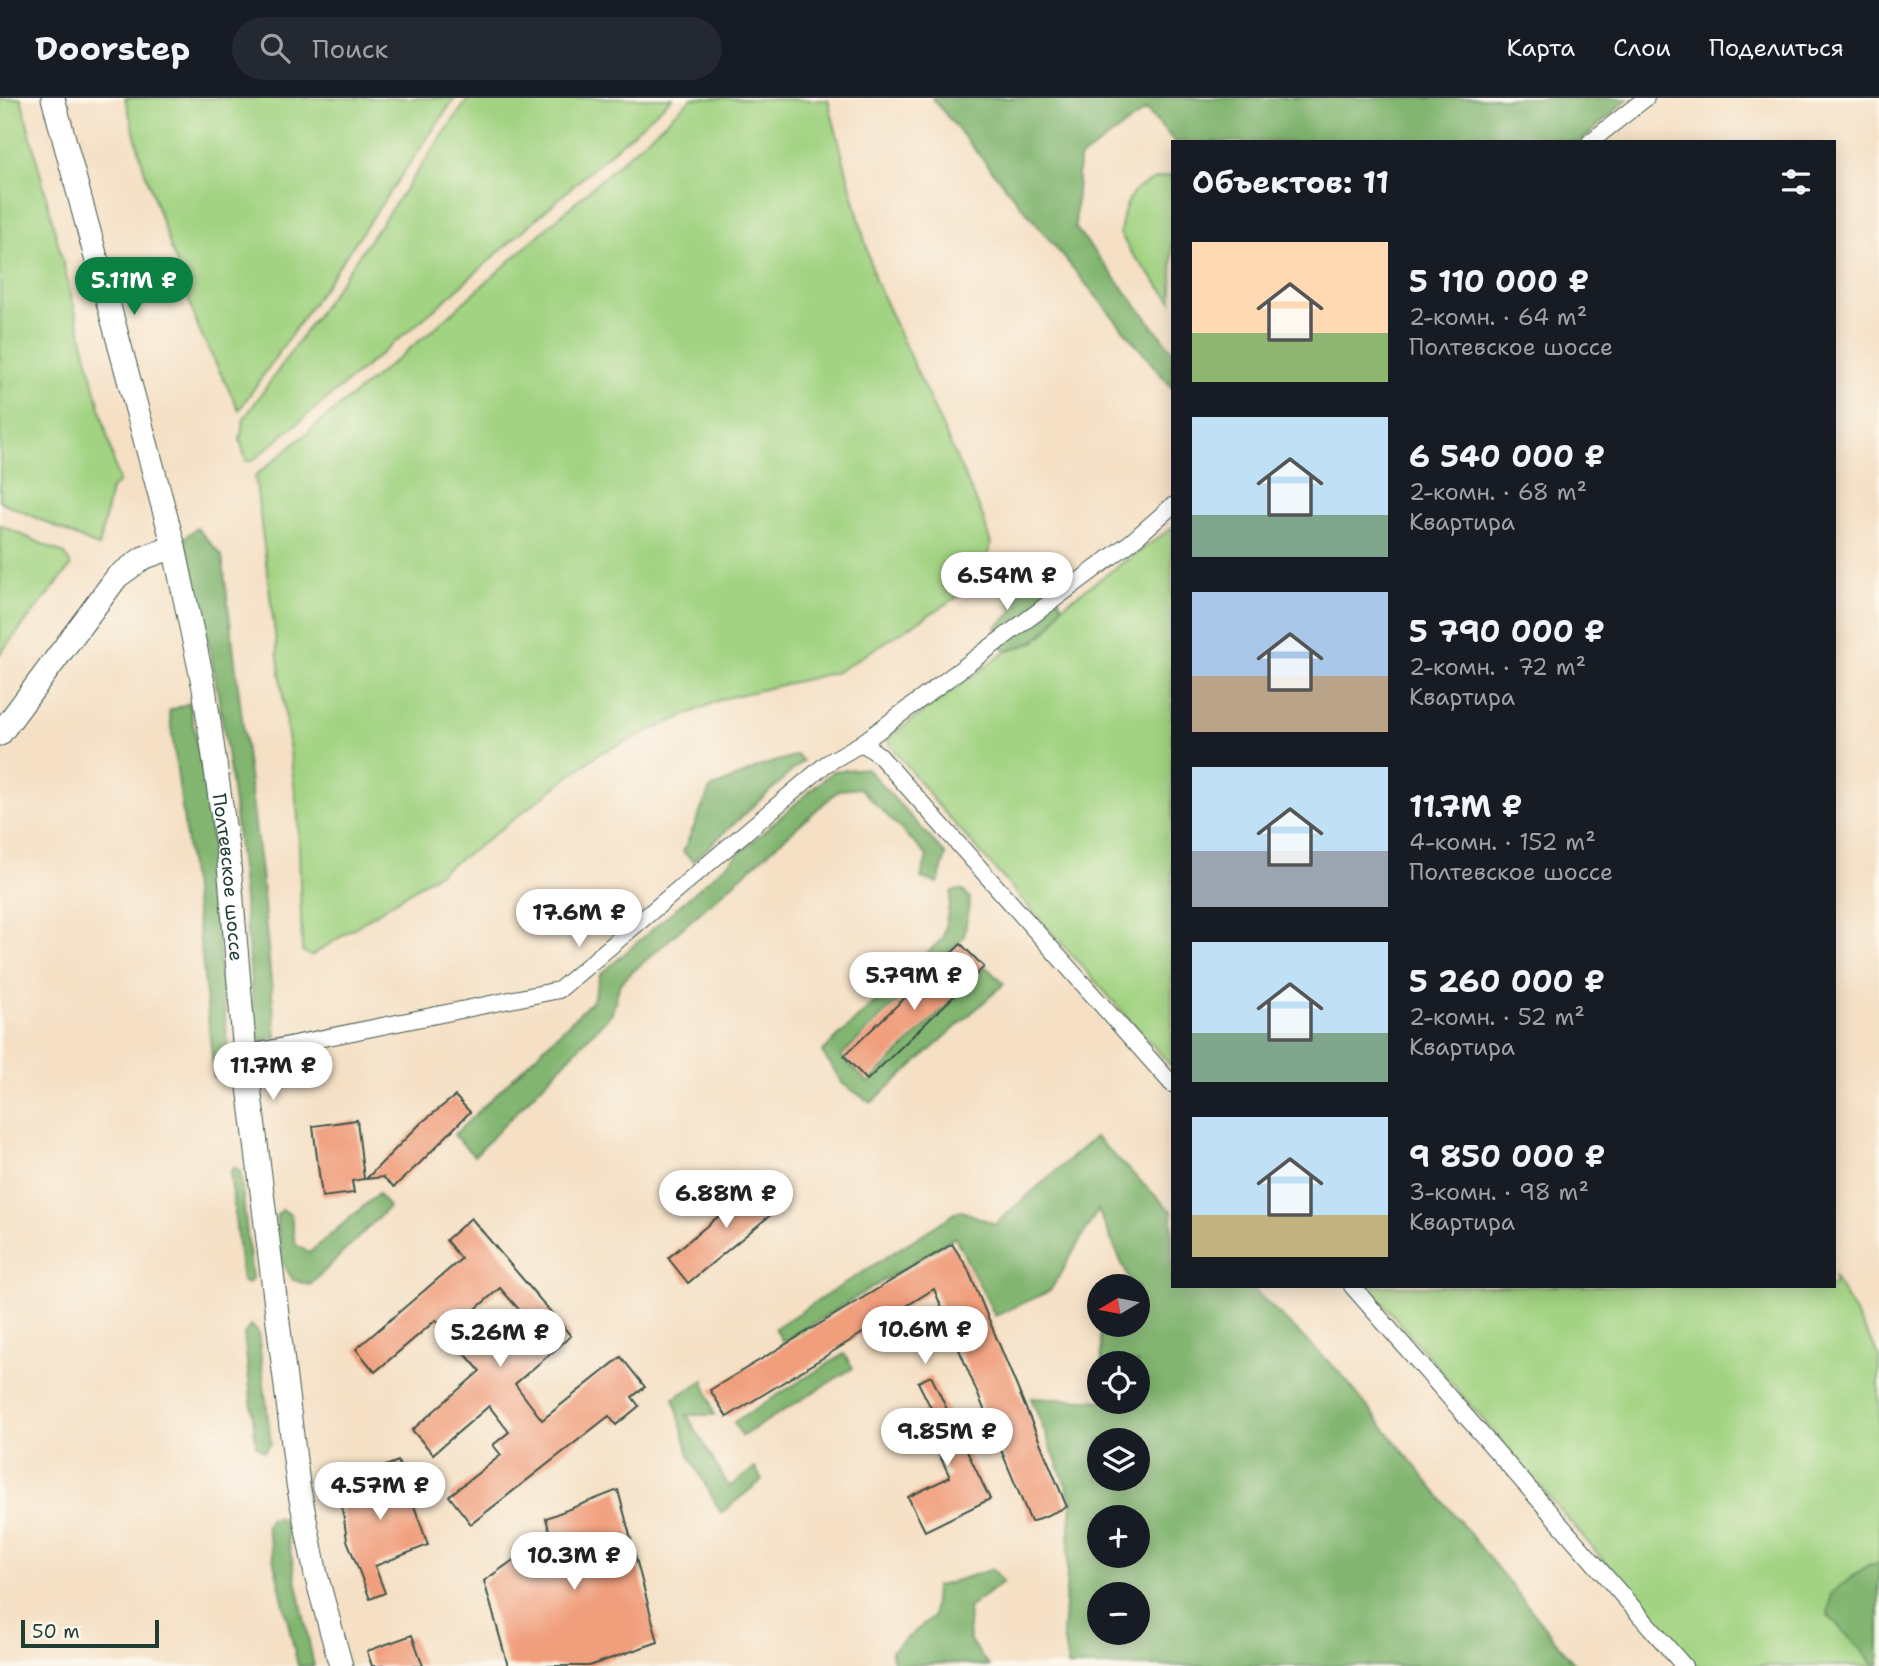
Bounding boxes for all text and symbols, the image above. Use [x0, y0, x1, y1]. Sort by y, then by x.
search box [232, 17, 722, 80]
text: Doorstep [35, 26, 190, 71]
icon: search [256, 29, 294, 67]
text: Поиск [312, 31, 388, 66]
text: Карта [1507, 32, 1575, 64]
text: Слои [1613, 32, 1671, 64]
text: Поделиться [1709, 32, 1844, 64]
text: Объектов: 11 [1192, 162, 1389, 203]
icon: filters [1777, 163, 1815, 201]
pin: 5.11M ₽ [69, 258, 199, 317]
text: 5 110 000 ₽ [1409, 261, 1589, 302]
text: 5.11M ₽ [91, 265, 177, 295]
icon: home [1248, 270, 1332, 354]
text: 2-комн. · 64 m² [1409, 302, 1587, 332]
text: Полтевское шоссе [1409, 332, 1613, 362]
text: 6 540 000 ₽ [1409, 436, 1605, 477]
icon: home [1248, 445, 1332, 529]
text: 2-комн. · 68 m² [1409, 477, 1587, 507]
text: Квартира [1409, 507, 1515, 537]
pin: 6.54M ₽ [942, 552, 1072, 612]
text: 6.54M ₽ [957, 560, 1057, 590]
text: 5 790 000 ₽ [1409, 611, 1605, 652]
icon: home [1248, 620, 1332, 704]
text: 2-комн. · 72 m² [1409, 652, 1586, 682]
text: Квартира [1409, 682, 1515, 712]
text: 11.7M ₽ [1409, 786, 1523, 827]
street label: Полтевское шоссе [207, 792, 250, 962]
icon: home [1248, 795, 1332, 879]
text: 4-комн. · 152 m² [1409, 827, 1596, 857]
text: Полтевское шоссе [1409, 857, 1613, 887]
pin: 17.6M ₽ [514, 890, 644, 949]
text: 17.6M ₽ [532, 897, 626, 927]
pin: 5.79M ₽ [849, 953, 979, 1012]
text: 5.79M ₽ [865, 960, 963, 990]
text: 5 260 000 ₽ [1409, 961, 1605, 1002]
icon: home [1248, 970, 1332, 1054]
text: 2-комн. · 52 m² [1409, 1002, 1585, 1032]
text: Квартира [1409, 1032, 1515, 1062]
pin: 11.7M ₽ [208, 1042, 338, 1102]
text: 11.7M ₽ [229, 1050, 317, 1080]
text: 9 850 000 ₽ [1409, 1136, 1606, 1177]
icon: home [1248, 1145, 1332, 1229]
pin: 6.88M ₽ [661, 1170, 791, 1230]
text: 3-комн. · 98 m² [1409, 1177, 1589, 1207]
text: 6.88M ₽ [675, 1178, 777, 1208]
text: Квартира [1409, 1207, 1515, 1237]
north arrow [1087, 1274, 1150, 1337]
map controls [1087, 1274, 1150, 1645]
pin: 10.6M ₽ [860, 1306, 990, 1366]
pin: 5.26M ₽ [435, 1310, 565, 1369]
text: 10.6M ₽ [878, 1314, 972, 1344]
text: 5.26M ₽ [450, 1317, 550, 1347]
button: locate [1087, 1351, 1150, 1414]
pin: 9.85M ₽ [882, 1408, 1012, 1468]
text: 9.85M ₽ [897, 1416, 997, 1446]
button: layers [1087, 1428, 1150, 1491]
pin: 4.57M ₽ [315, 1462, 445, 1522]
text: 4.57M ₽ [330, 1470, 430, 1500]
button: + [1087, 1505, 1150, 1568]
pin: 10.3M ₽ [509, 1532, 639, 1592]
text: 10.3M ₽ [527, 1540, 621, 1570]
button: − [1087, 1582, 1150, 1645]
scale bar [21, 1617, 159, 1649]
text: 50 m [32, 1619, 80, 1644]

